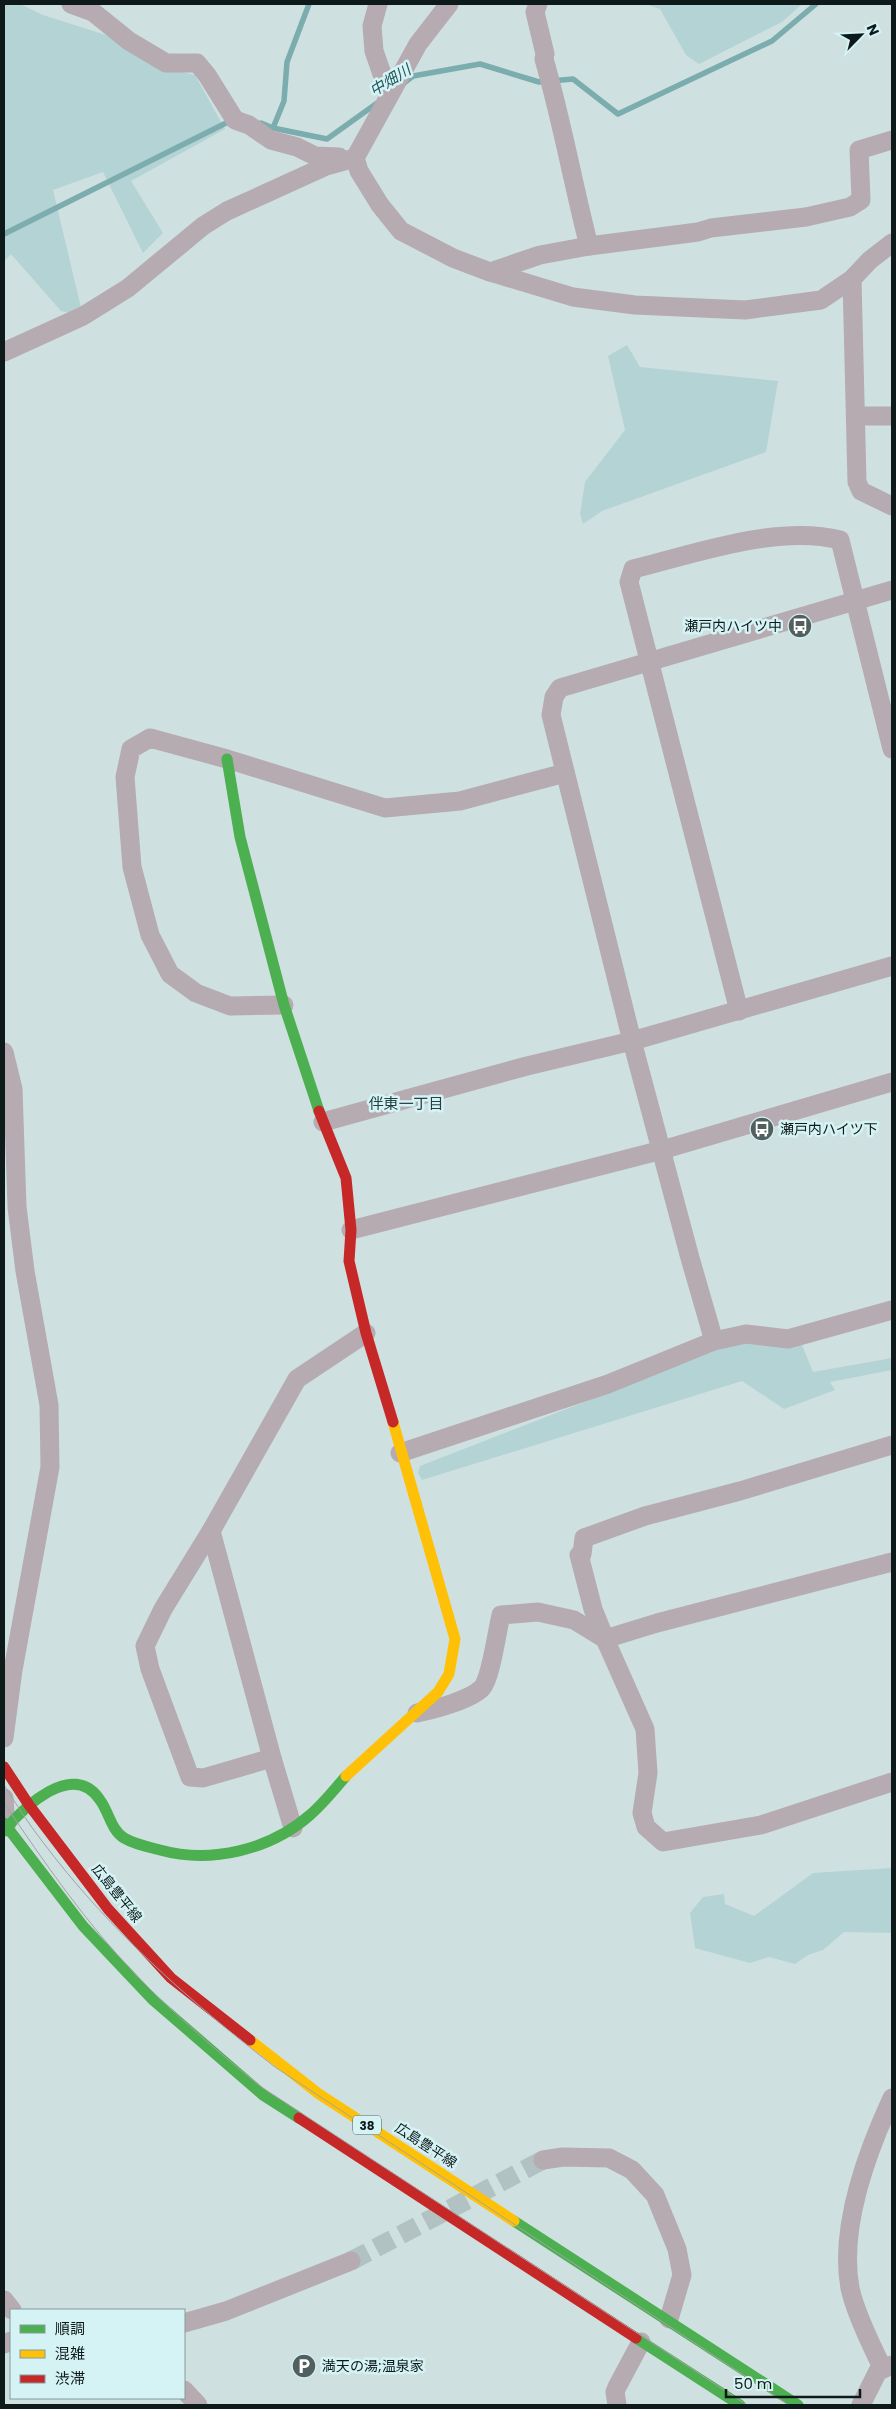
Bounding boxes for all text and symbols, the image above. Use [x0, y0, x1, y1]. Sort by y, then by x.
north arrow [836, 10, 886, 60]
text: N [862, 21, 884, 39]
water label: 中畑川 [365, 58, 416, 101]
bus stop icon: 瀬戸内ハイツ中 [787, 613, 813, 639]
place label: 瀬戸内ハイツ中 [684, 616, 782, 636]
district label: 伴東一丁目 [368, 1093, 444, 1114]
bus stop icon: 瀬戸内ハイツ下 [749, 1116, 775, 1142]
place label: 瀬戸内ハイツ下 [780, 1119, 878, 1139]
street label: 広島豊平線 [87, 1860, 147, 1926]
road number: 38 [353, 2116, 381, 2134]
street label: 広島豊平線 [391, 2118, 461, 2172]
legend [10, 2309, 185, 2399]
text: 順調 [55, 2318, 85, 2339]
text: 混雑 [55, 2343, 85, 2364]
parking icon: 満天の湯;温泉家 [291, 2353, 317, 2379]
place label: 満天の湯;温泉家 [322, 2356, 424, 2376]
scale bar [726, 2366, 860, 2398]
text: 渋滞 [55, 2368, 85, 2389]
text: 50 m [734, 2373, 772, 2394]

